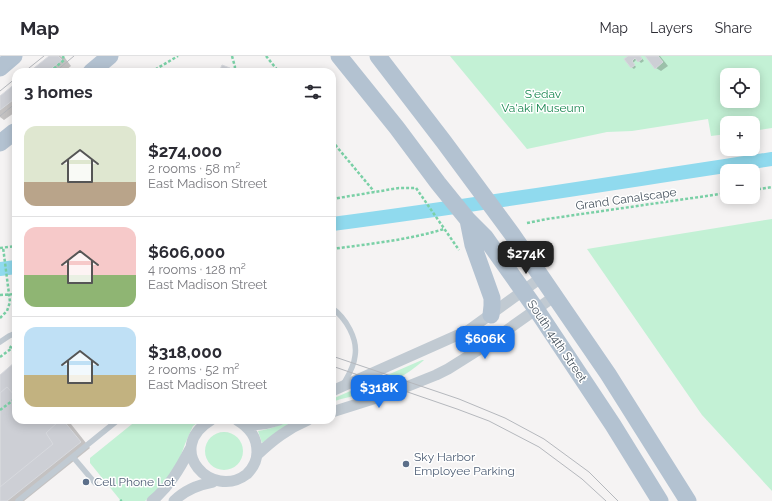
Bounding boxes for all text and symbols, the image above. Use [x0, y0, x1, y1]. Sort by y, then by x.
text: Map [20, 17, 59, 39]
text: Map [600, 20, 628, 36]
text: Layers [650, 20, 693, 36]
text: Share [715, 20, 752, 36]
map controls [720, 68, 760, 204]
button: locate [720, 68, 760, 108]
icon: filters [302, 81, 324, 103]
text: 3 homes [24, 82, 93, 102]
park label: S'edav Va'aki Museum [501, 87, 585, 115]
button: + [720, 116, 760, 156]
text: $274,000 [148, 141, 222, 161]
icon: home [56, 142, 104, 190]
text: 2 rooms · 58 m² [148, 161, 240, 176]
button: − [720, 164, 760, 204]
text: East Madison Street [148, 176, 267, 191]
street label: Grand Canalscape [575, 185, 677, 213]
pin: $274K [498, 241, 554, 275]
text: $606,000 [148, 242, 225, 262]
icon: home [56, 243, 104, 291]
text: $274K [507, 246, 545, 261]
text: 4 rooms · 128 m² [148, 262, 246, 277]
text: East Madison Street [148, 277, 267, 292]
street label: South 44th Street [524, 297, 590, 385]
pin: $606K [457, 326, 513, 360]
text: $606K [465, 331, 505, 346]
text: $318,000 [148, 342, 222, 362]
icon: home [56, 343, 104, 391]
text: 2 rooms · 52 m² [148, 362, 239, 377]
pin: $318K [351, 375, 407, 409]
text: East Madison Street [148, 377, 267, 392]
text: $318K [360, 380, 398, 395]
place label: Sky Harbor Employee Parking [414, 450, 515, 478]
marker: Sky Harbor Employee Parking [401, 459, 411, 469]
place label: Cell Phone Lot [94, 475, 175, 489]
marker: Cell Phone Lot [81, 477, 91, 487]

